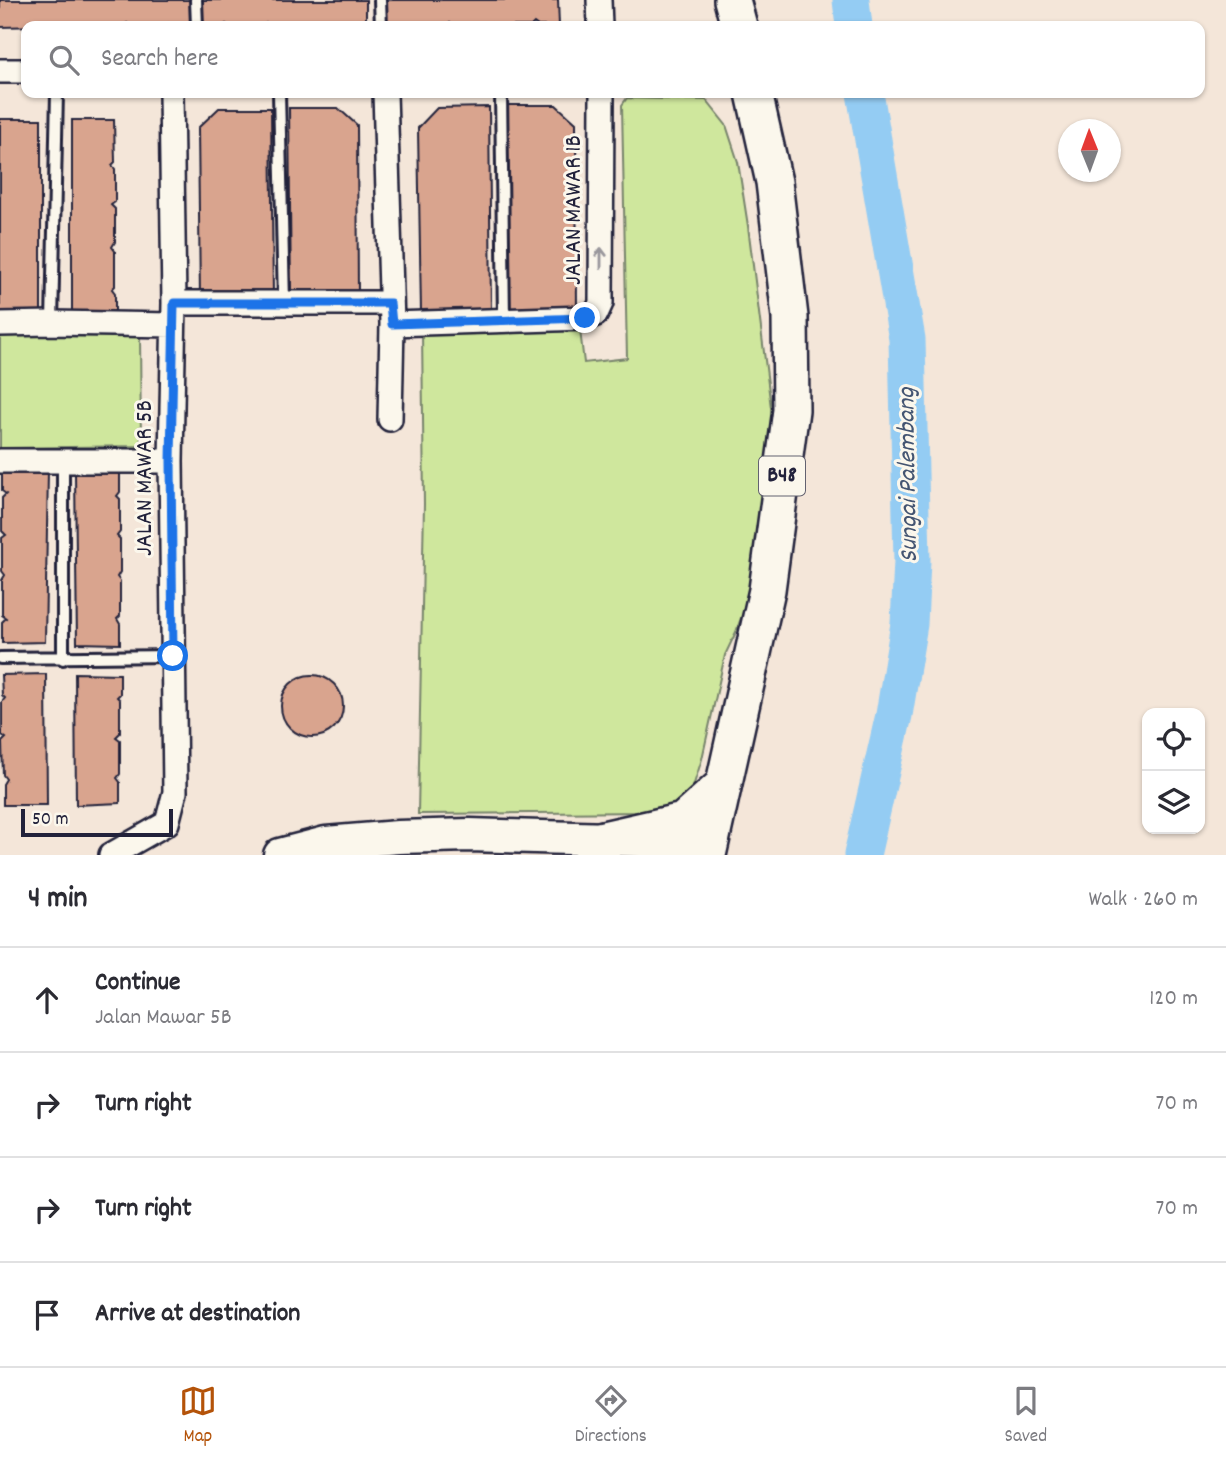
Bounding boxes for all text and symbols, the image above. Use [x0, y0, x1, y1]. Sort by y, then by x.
search box [21, 21, 1205, 98]
icon: search [45, 41, 83, 79]
text: Search here [101, 41, 219, 78]
north arrow [1058, 119, 1121, 182]
street label: JALAN MAWAR 1B [558, 135, 592, 285]
one-way arrow [594, 247, 608, 270]
route end [569, 302, 600, 333]
water label: Sungai Palembang [889, 385, 929, 563]
street label: JALAN MAWAR 5B [129, 400, 163, 556]
road number: B48 [759, 456, 805, 496]
route start [157, 640, 188, 671]
map controls [1142, 708, 1205, 834]
button: locate [1142, 708, 1205, 771]
button: layers [1142, 771, 1205, 834]
scale bar [21, 806, 173, 838]
text: 50 m [32, 807, 69, 834]
text: 4 min [28, 879, 87, 922]
text: Walk · 260 m [1088, 884, 1198, 917]
text: Continue [95, 965, 180, 1002]
icon: ahead [28, 981, 66, 1019]
text: 120 m [1149, 983, 1198, 1016]
text: Jalan Mawar 5B [95, 1002, 232, 1035]
icon: right [28, 1086, 66, 1124]
text: Turn right [95, 1086, 192, 1123]
text: 70 m [1156, 1088, 1198, 1121]
icon: right [28, 1191, 66, 1229]
text: Turn right [95, 1191, 192, 1228]
text: 70 m [1156, 1193, 1198, 1226]
icon: arrive [28, 1296, 66, 1334]
text: Arrive at destination [95, 1296, 300, 1333]
tab: Map [179, 1382, 217, 1451]
tab: Directions [575, 1382, 647, 1451]
tab: Saved [1005, 1382, 1047, 1451]

